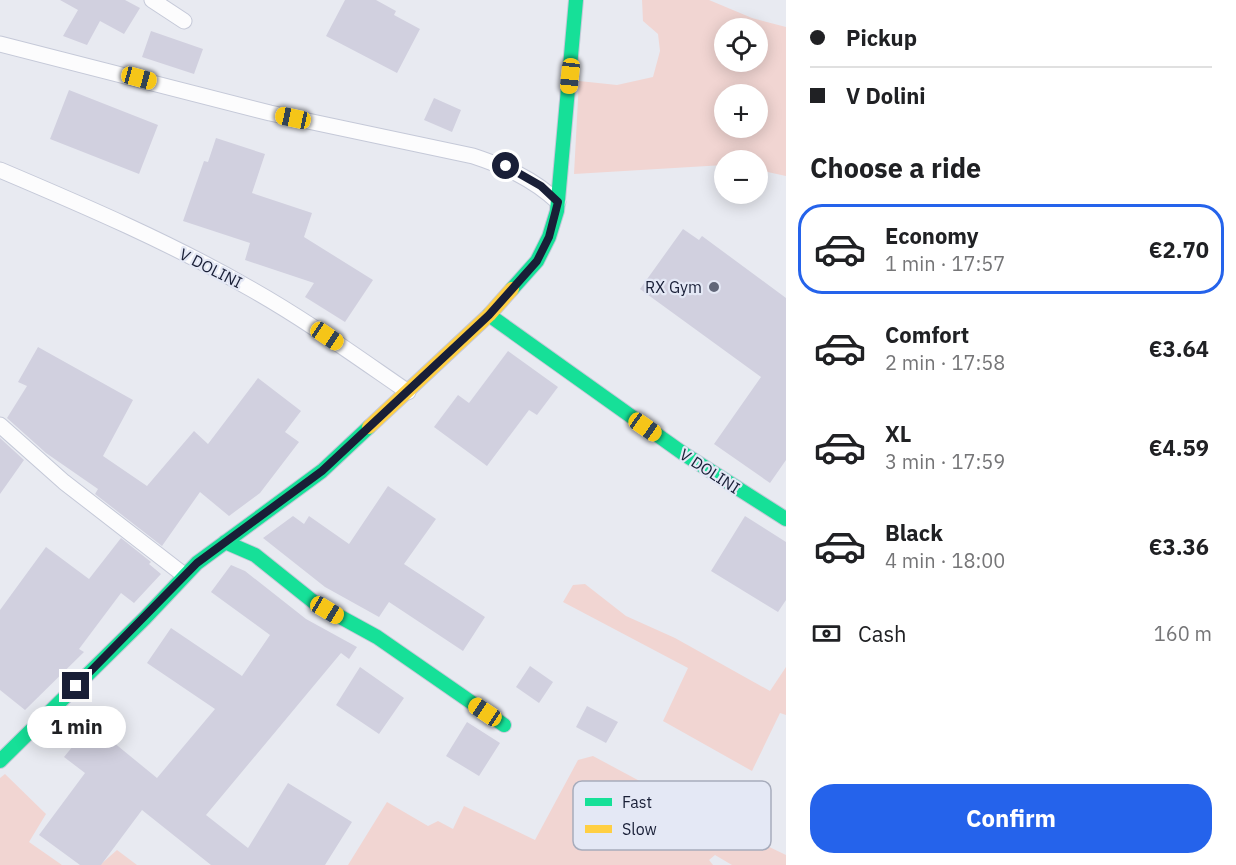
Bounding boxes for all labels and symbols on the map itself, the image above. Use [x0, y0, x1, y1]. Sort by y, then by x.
car [559, 57, 581, 95]
car [119, 65, 159, 91]
car [274, 105, 312, 131]
route start [492, 152, 519, 179]
street label: V DOLINI [176, 244, 246, 292]
place label: RX Gym [645, 277, 702, 297]
marker: RX Gym [707, 280, 721, 294]
car [307, 318, 347, 354]
car [625, 409, 665, 445]
street label: V DOLINI [676, 444, 744, 498]
car [307, 593, 347, 627]
route end [62, 672, 89, 699]
car [465, 694, 505, 730]
callout: 1 min [26, 707, 125, 749]
legend [573, 781, 771, 850]
text: Fast [622, 792, 652, 812]
text: Slow [622, 819, 657, 839]

